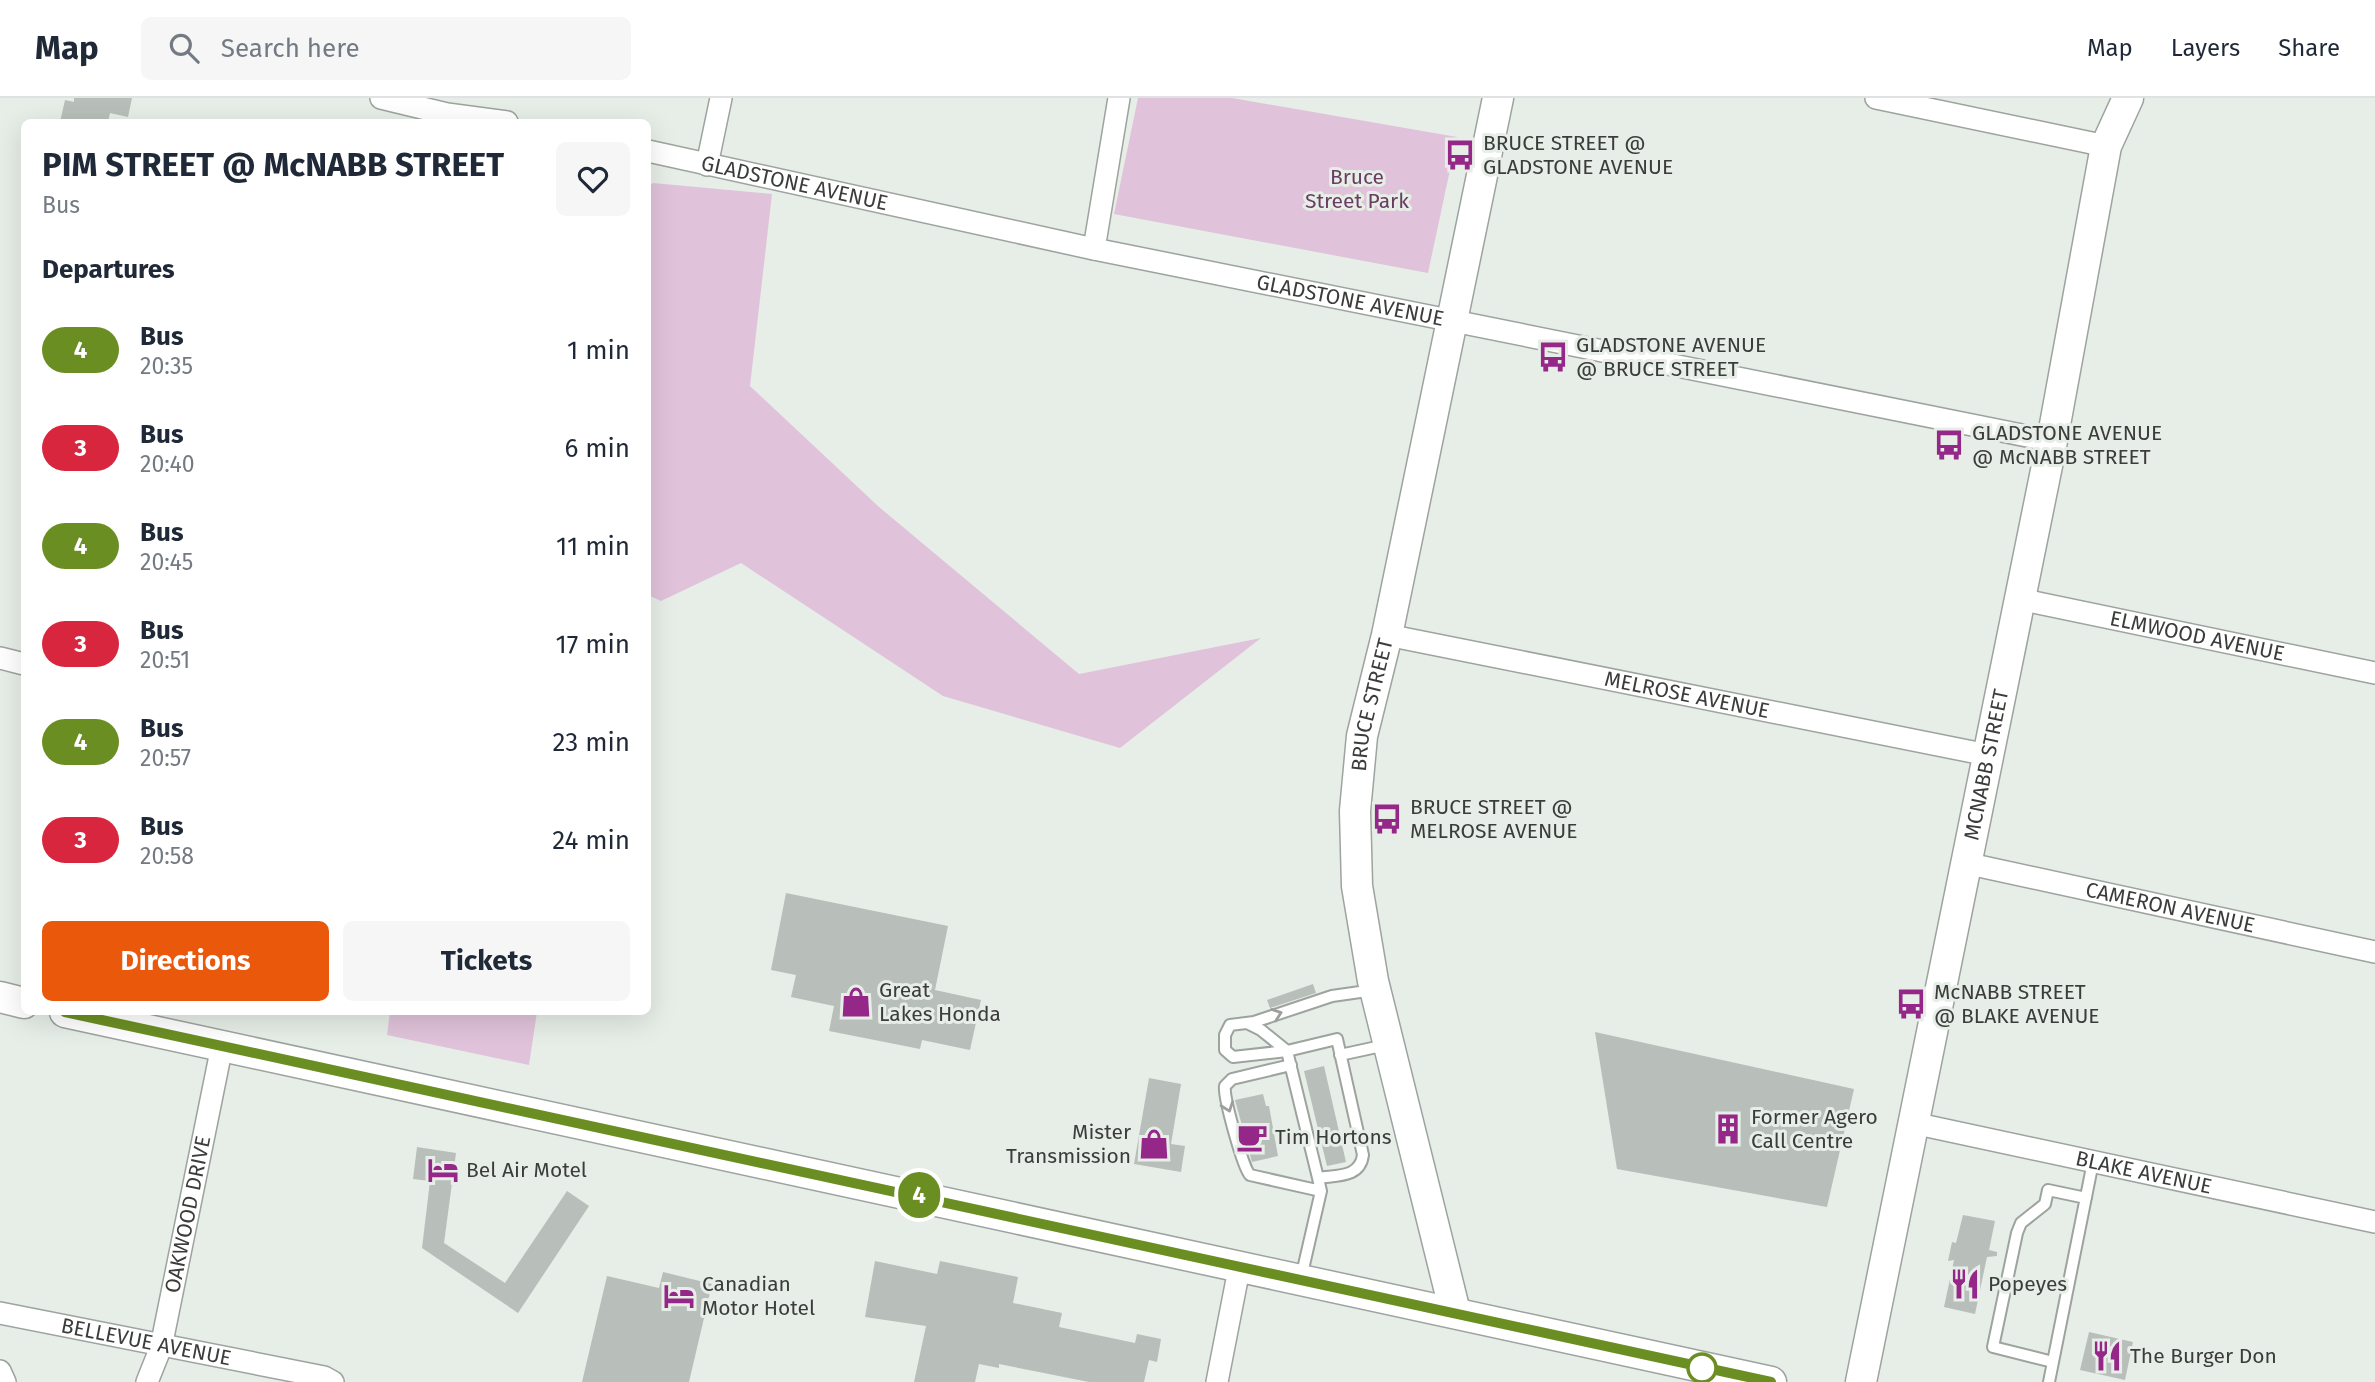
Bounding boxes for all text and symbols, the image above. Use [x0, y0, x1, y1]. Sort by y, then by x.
search box [141, 17, 631, 80]
text: Map [35, 28, 99, 68]
icon: search [165, 29, 203, 67]
text: Search here [221, 33, 360, 64]
text: Map [2087, 34, 2133, 62]
text: Layers [2171, 34, 2240, 62]
text: Share [2278, 34, 2340, 62]
place label: BRUCE STREET @ GLADSTONE AVENUE [1483, 130, 1673, 180]
bus stop icon: BRUCE STREET @ GLADSTONE AVENUE [1443, 138, 1477, 172]
button: heart [556, 142, 630, 216]
text: PIM STREET @ McNABB STREET [42, 145, 504, 185]
street label: GLADSTONE AVENUE [699, 150, 890, 216]
park label: Bruce Street Park [1305, 164, 1409, 214]
text: Bus [42, 191, 80, 219]
text: Departures [42, 254, 175, 285]
street label: GLADSTONE AVENUE [1254, 269, 1446, 332]
text: Bus [140, 321, 183, 352]
place label: GLADSTONE AVENUE @ BRUCE STREET [1576, 332, 1766, 382]
text: 1 min [567, 335, 630, 366]
text: 4 [74, 336, 87, 364]
bus stop icon: GLADSTONE AVENUE @ BRUCE STREET [1536, 340, 1570, 374]
text: 20:35 [140, 352, 193, 380]
text: Bus [140, 419, 183, 450]
place label: GLADSTONE AVENUE @ McNABB STREET [1972, 420, 2162, 470]
bus stop icon: GLADSTONE AVENUE @ McNABB STREET [1932, 428, 1966, 462]
text: 6 min [564, 433, 630, 464]
text: 3 [74, 434, 87, 462]
text: 20:40 [140, 450, 195, 478]
text: Bus [140, 517, 183, 548]
text: 11 min [556, 531, 630, 562]
text: 4 [74, 532, 87, 560]
text: 20:45 [140, 548, 193, 576]
street label: ELMWOOD AVENUE [2108, 605, 2287, 667]
text: Bus [140, 615, 183, 646]
text: 17 min [555, 629, 630, 660]
text: 3 [74, 630, 87, 658]
street label: BRUCE STREET [1346, 635, 1399, 773]
text: 20:51 [140, 646, 190, 674]
street label: MELROSE AVENUE [1602, 666, 1772, 724]
street label: MCNABB STREET [1958, 687, 2014, 842]
text: Bus [140, 713, 183, 744]
text: 23 min [553, 727, 630, 758]
text: 4 [74, 728, 87, 756]
text: 20:57 [140, 744, 191, 772]
place label: BRUCE STREET @ MELROSE AVENUE [1410, 794, 1577, 844]
bus stop icon: BRUCE STREET @ MELROSE AVENUE [1370, 802, 1404, 836]
text: Bus [140, 811, 183, 842]
text: 24 min [552, 825, 630, 856]
text: 3 [74, 826, 87, 854]
text: 20:58 [140, 842, 194, 870]
street label: CAMERON AVENUE [2083, 877, 2257, 939]
button: Directions [42, 921, 329, 1001]
button: Tickets [343, 921, 630, 1001]
place label: Great Lakes Honda [879, 977, 1001, 1027]
place label: McNABB STREET @ BLAKE AVENUE [1934, 979, 2100, 1029]
shop icon: Great Lakes Honda [839, 985, 873, 1019]
bus stop icon: McNABB STREET @ BLAKE AVENUE [1894, 987, 1928, 1021]
one-way arrow [1270, 1008, 1282, 1022]
one-way arrow [1220, 1100, 1234, 1112]
place label: Former Agero Call Centre [1751, 1104, 1878, 1154]
building icon: Former Agero Call Centre [1711, 1112, 1745, 1146]
place label: Mister Transmission [1006, 1119, 1131, 1169]
cafe icon: Tim Hortons [1235, 1120, 1269, 1154]
place label: Tim Hortons [1275, 1124, 1392, 1150]
shop icon: Mister Transmission [1137, 1127, 1171, 1161]
street label: OAKWOOD DRIVE [159, 1134, 216, 1295]
street label: BLAKE AVENUE [2073, 1145, 2214, 1200]
hotel icon: Bel Air Motel [426, 1153, 460, 1187]
place label: Bel Air Motel [466, 1157, 587, 1183]
line badge: 4 [896, 1172, 942, 1218]
text: 4 [912, 1181, 926, 1209]
restaurant icon: Popeyes [1948, 1267, 1982, 1301]
place label: Canadian Motor Hotel [702, 1271, 815, 1321]
place label: Popeyes [1988, 1271, 2067, 1297]
hotel icon: Canadian Motor Hotel [662, 1279, 696, 1313]
street label: BELLEVUE AVENUE [59, 1312, 233, 1371]
restaurant icon: The Burger Don [2090, 1339, 2124, 1373]
place label: The Burger Don [2130, 1343, 2277, 1369]
unlabelled marker [1687, 1353, 1717, 1382]

